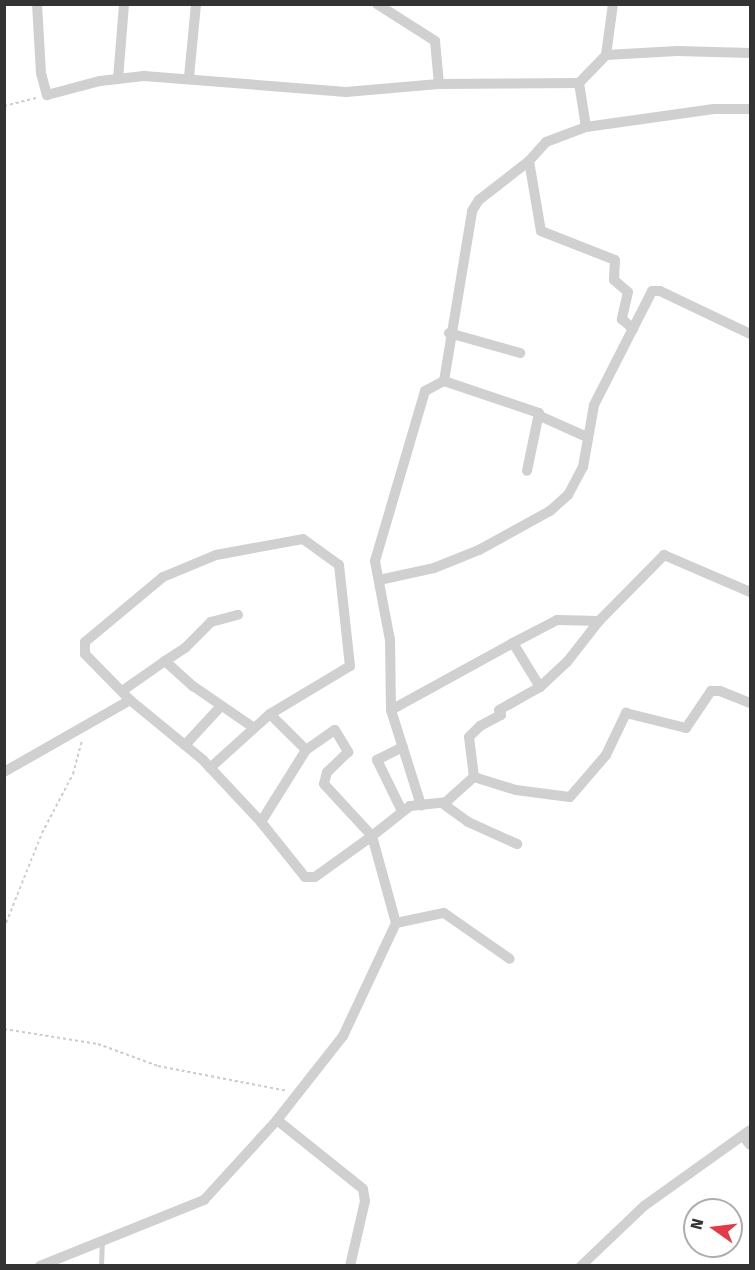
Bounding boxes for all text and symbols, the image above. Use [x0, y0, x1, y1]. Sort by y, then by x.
north arrow [683, 1198, 743, 1258]
text: N [686, 1217, 707, 1231]

